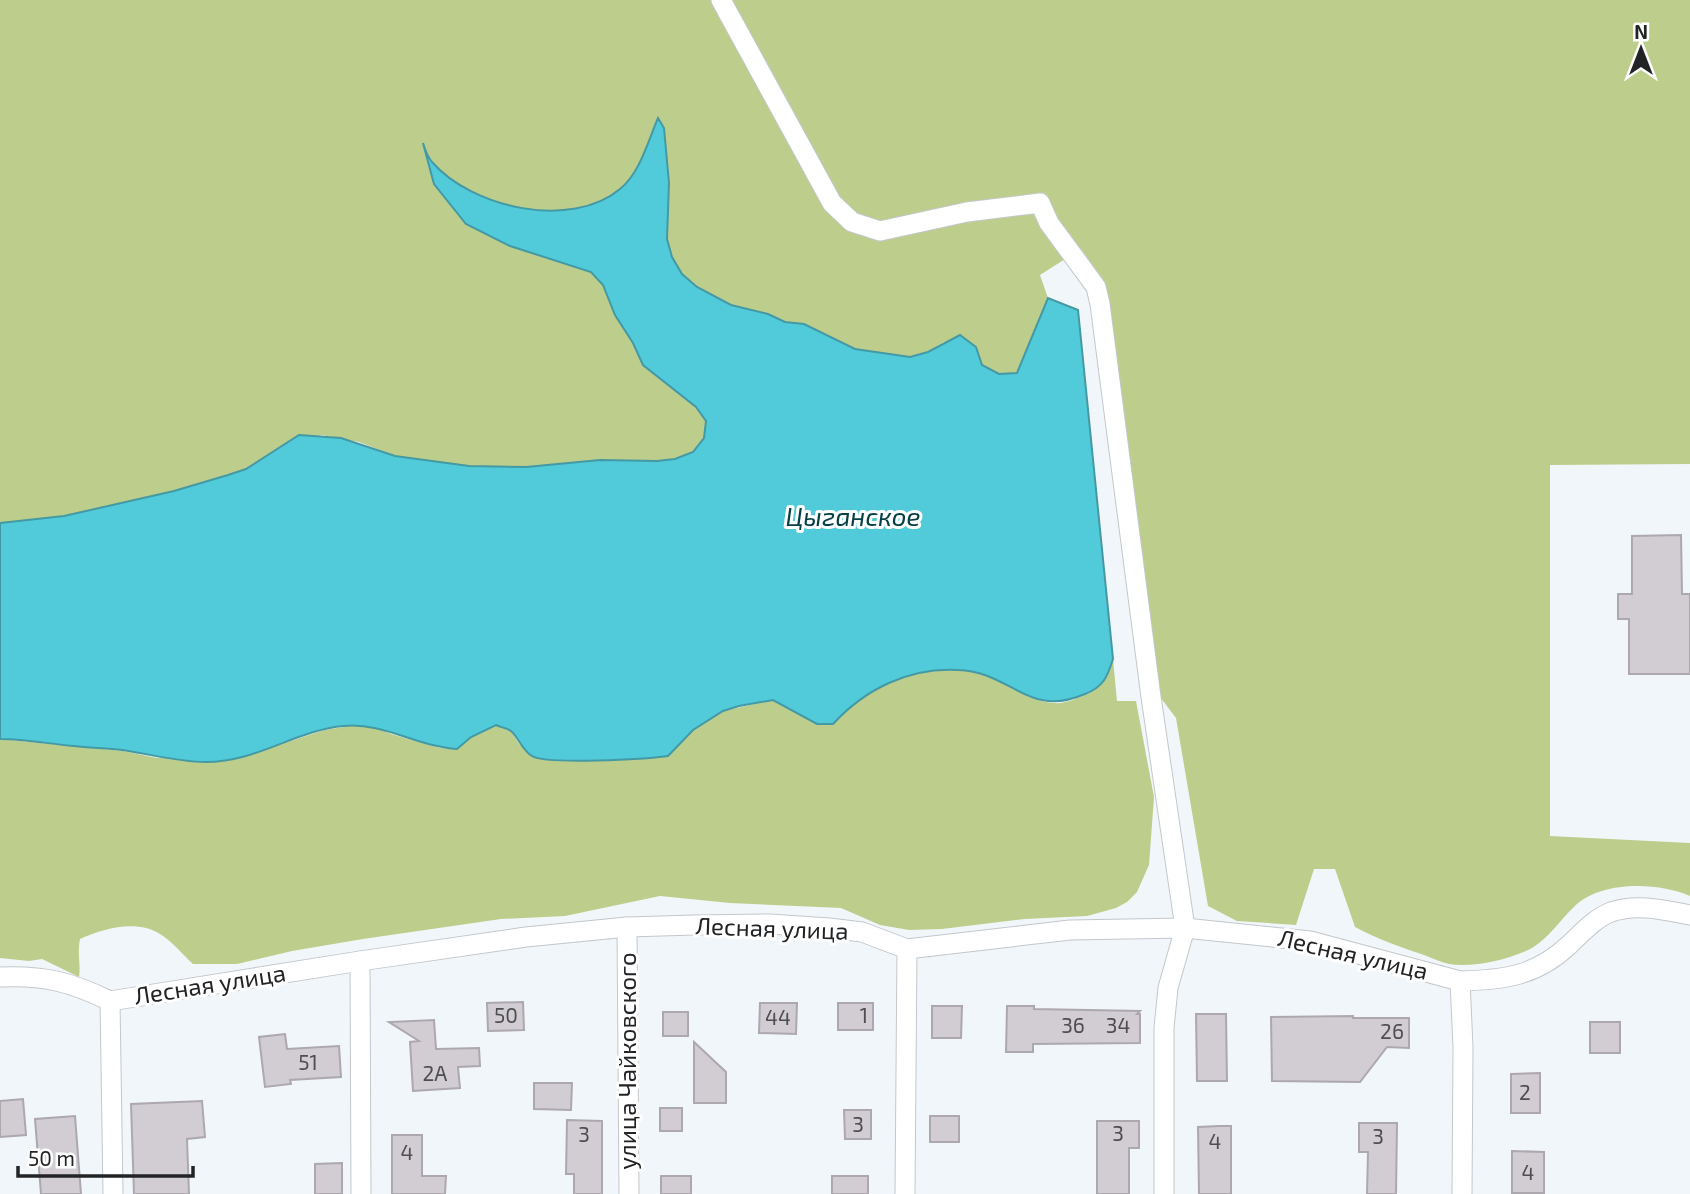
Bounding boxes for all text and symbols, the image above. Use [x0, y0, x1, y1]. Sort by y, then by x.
north arrow [1606, 14, 1676, 84]
text: N [1634, 20, 1648, 43]
water label: Цыганское [785, 500, 921, 531]
street label: Лесная улица [695, 910, 849, 946]
street label: Лесная улица [1275, 922, 1431, 986]
street label: улица Чайковского [612, 952, 642, 1170]
street label: Лесная улица [132, 957, 288, 1011]
house number: 50 [494, 1002, 518, 1027]
house number: 1 [860, 1002, 868, 1027]
house number: 44 [765, 1004, 791, 1029]
house number: 36 [1061, 1012, 1085, 1037]
house number: 34 [1106, 1012, 1130, 1037]
house number: 26 [1380, 1018, 1404, 1043]
house number: 51 [298, 1049, 318, 1074]
house number: 2А [423, 1060, 447, 1085]
house number: 2 [1519, 1079, 1531, 1104]
house number: 3 [852, 1111, 864, 1136]
house number: 3 [1112, 1120, 1124, 1145]
house number: 3 [578, 1121, 590, 1146]
house number: 3 [1372, 1123, 1384, 1148]
house number: 4 [1209, 1128, 1221, 1153]
scale bar [18, 1134, 192, 1178]
house number: 4 [401, 1139, 413, 1164]
text: 50 m [28, 1145, 75, 1170]
house number: 4 [1522, 1159, 1534, 1184]

